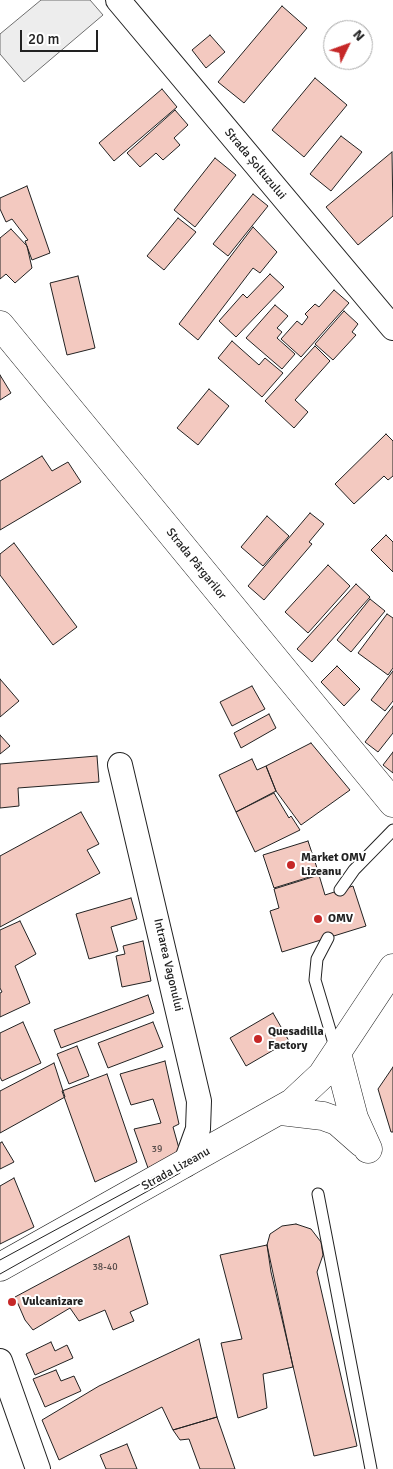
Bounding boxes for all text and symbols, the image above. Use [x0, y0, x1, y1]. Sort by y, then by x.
scale bar [22, 20, 100, 52]
north arrow [323, 20, 373, 70]
text: N [349, 26, 368, 45]
text: 20 m [28, 30, 59, 48]
street label: Strada Șoltuzului [221, 126, 289, 202]
street label: Strada Pârgarilor [163, 525, 229, 603]
place label: Market OMV Lizeanu [301, 851, 366, 879]
marker: Market OMV Lizeanu [285, 859, 297, 871]
place label: OMV [328, 912, 353, 926]
marker: OMV [312, 913, 324, 925]
street label: Intrarea Vagonului [150, 917, 186, 1013]
place label: Quesadilla Factory [268, 1025, 324, 1053]
marker: Quesadilla Factory [252, 1033, 264, 1045]
house number: 39 [152, 1143, 162, 1155]
street label: Strada Lizeanu [139, 1144, 213, 1194]
house number: 38-40 [92, 1261, 118, 1273]
place label: Vulcanizare [22, 1295, 83, 1309]
marker: Vulcanizare [6, 1296, 18, 1308]

